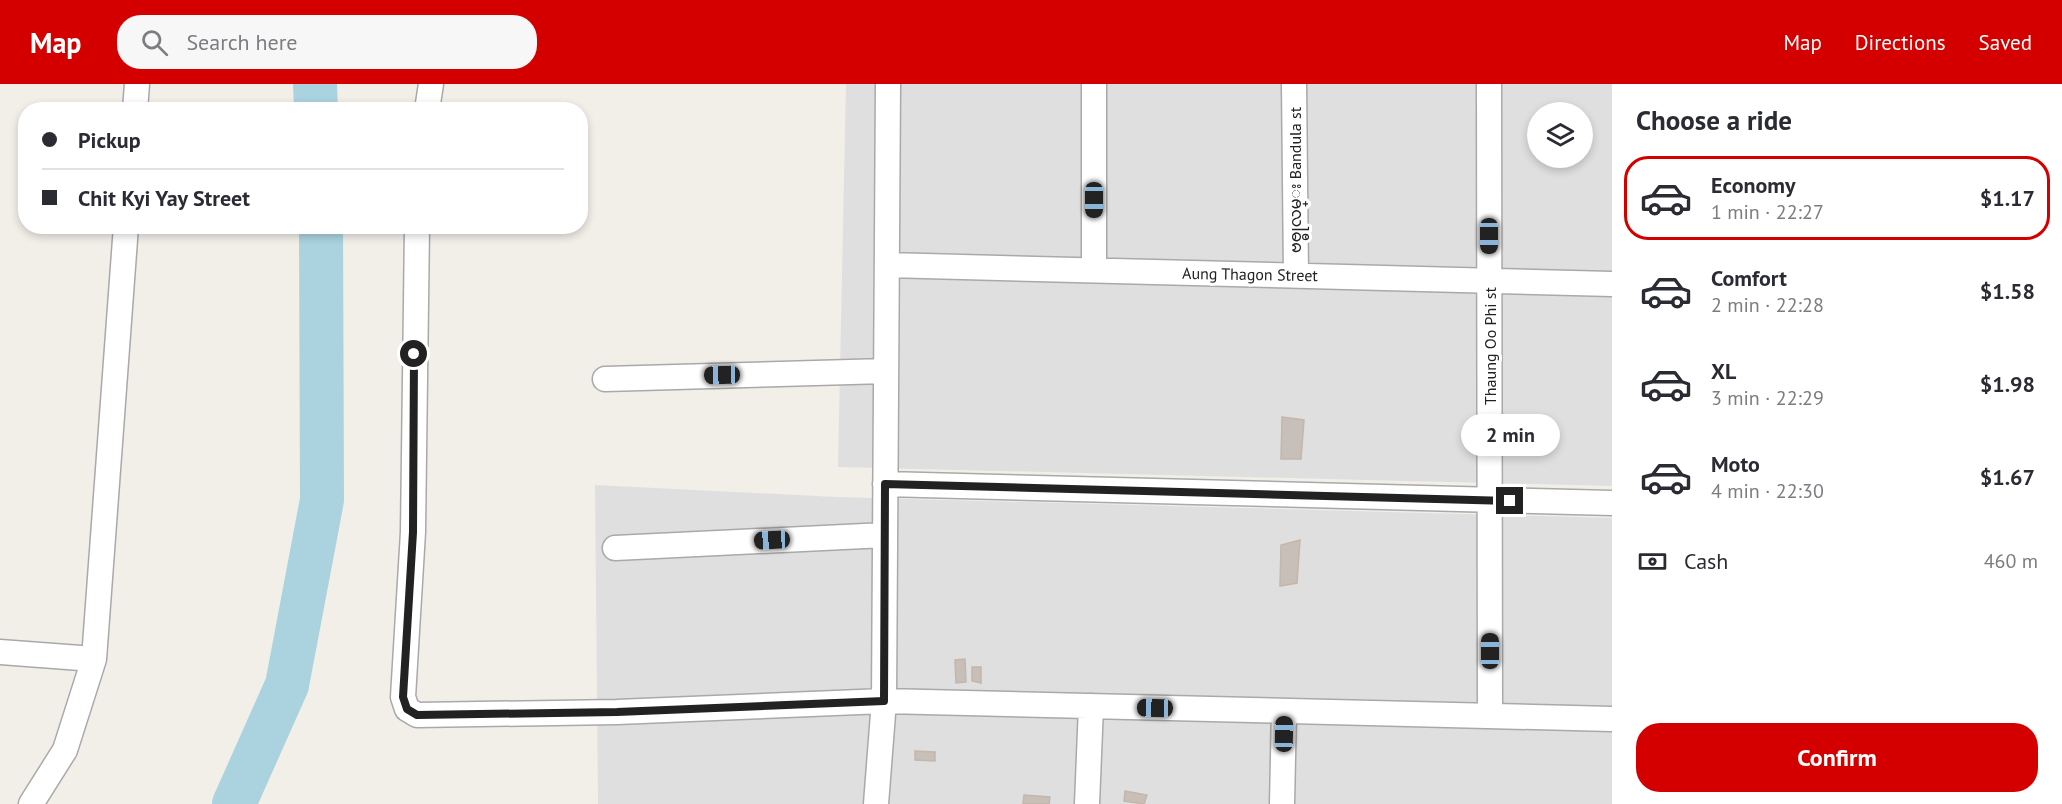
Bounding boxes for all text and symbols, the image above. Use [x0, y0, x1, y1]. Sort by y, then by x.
search box [117, 15, 537, 69]
text: Map [30, 24, 81, 61]
icon: search [138, 26, 171, 59]
text: Search here [186, 28, 297, 56]
text: Map [1783, 29, 1822, 56]
text: Directions [1855, 29, 1946, 56]
text: Saved [1979, 29, 2032, 56]
map controls [1527, 102, 1593, 168]
button: layers [1527, 102, 1593, 168]
text: Choose a ride [1636, 103, 1792, 137]
street label: ဗႎ္ဓုလမ္း Bandula st [1285, 106, 1309, 253]
text: Pickup [78, 126, 141, 154]
icon: car [1639, 171, 1693, 225]
text: Economy [1711, 171, 1795, 199]
car [1085, 182, 1103, 218]
text: Chit Kyi Yay Street [78, 184, 250, 212]
text: $1.17 [1980, 184, 2035, 212]
text: 1 min · 22:27 [1711, 199, 1824, 225]
car [1480, 218, 1498, 254]
street label: Aung Thagon Street [1182, 263, 1319, 285]
icon: car [1639, 264, 1693, 318]
text: Comfort [1711, 264, 1787, 292]
text: $1.58 [1980, 277, 2035, 305]
street label: Thaung Oo Phi st [1480, 286, 1500, 405]
text: 2 min · 22:28 [1711, 292, 1824, 318]
route start [400, 340, 427, 367]
icon: car [1639, 357, 1693, 411]
text: XL [1711, 357, 1736, 385]
car [704, 366, 740, 384]
text: $1.98 [1980, 370, 2035, 398]
text: 3 min · 22:29 [1711, 385, 1824, 411]
callout: 2 min [1460, 414, 1559, 456]
text: 2 min [1486, 422, 1535, 448]
icon: car [1639, 450, 1693, 504]
text: Moto [1711, 450, 1760, 478]
text: $1.67 [1980, 463, 2035, 491]
text: 4 min · 22:30 [1711, 478, 1824, 504]
route end [1496, 487, 1523, 514]
car [754, 530, 790, 550]
icon: cash [1636, 545, 1669, 578]
text: Cash [1684, 547, 1728, 575]
text: 460 m [1984, 548, 2038, 574]
car [1481, 633, 1499, 669]
car [1137, 699, 1173, 717]
car [1275, 716, 1293, 752]
button: Confirm [1636, 723, 2038, 792]

